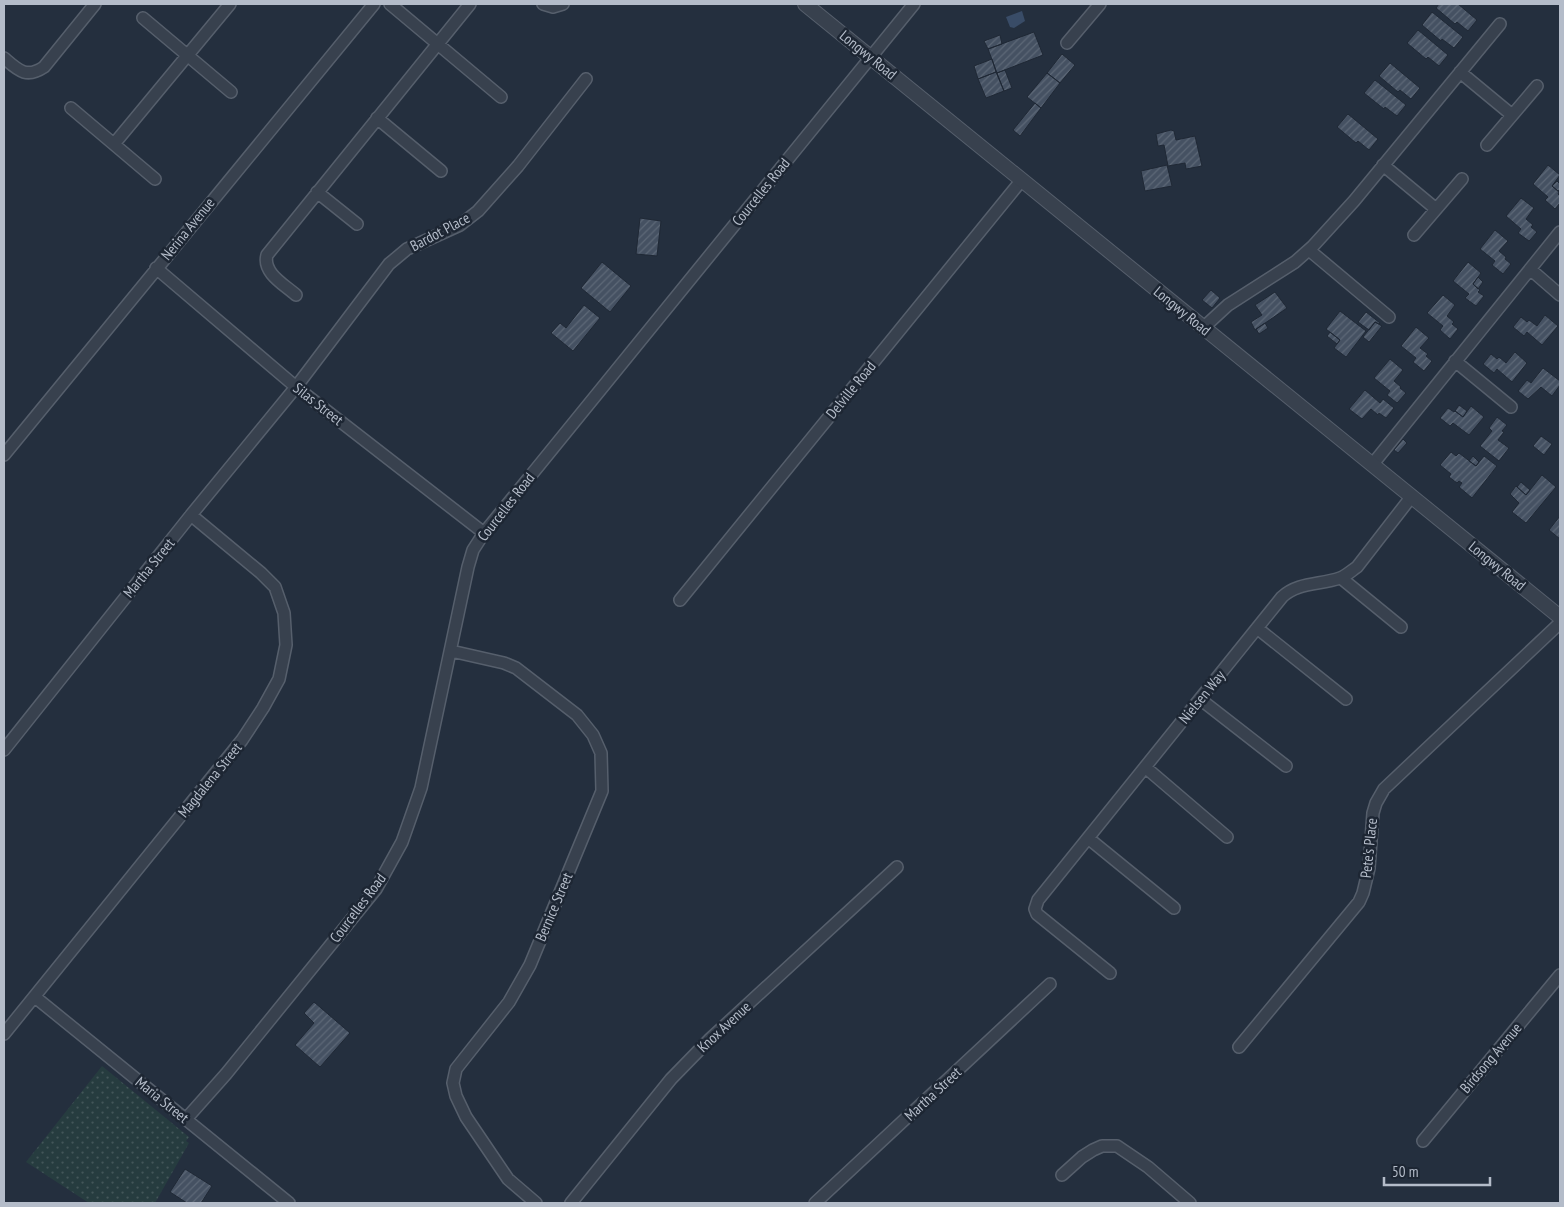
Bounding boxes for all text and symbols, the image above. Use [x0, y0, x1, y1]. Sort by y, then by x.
street label: Longwy Road [836, 26, 901, 83]
street label: Courcelles Road [727, 154, 794, 229]
street label: Nerina Avenue [157, 194, 219, 264]
street label: Bardot Place [407, 208, 473, 255]
street label: Longwy Road [1150, 282, 1215, 339]
street label: Delville Road [822, 357, 880, 422]
street label: Silas Street [289, 378, 347, 429]
street label: Courcelles Road [473, 469, 538, 545]
street label: Martha Street [119, 534, 178, 601]
street label: Longwy Road [1465, 537, 1530, 594]
street label: Nielsen Way [1174, 666, 1229, 727]
street label: Magdalena Street [174, 738, 246, 821]
street label: Pete's Place [1356, 817, 1381, 879]
street label: Courcelles Road [325, 869, 390, 946]
street label: Bernice Street [531, 870, 576, 944]
street label: Knox Avenue [693, 997, 754, 1056]
street label: Birdsong Avenue [1456, 1019, 1526, 1097]
street label: Martha Street [900, 1062, 965, 1125]
street label: Maria Street [132, 1072, 193, 1127]
scale bar [1384, 1154, 1490, 1186]
text: 50 m [1392, 1162, 1418, 1181]

